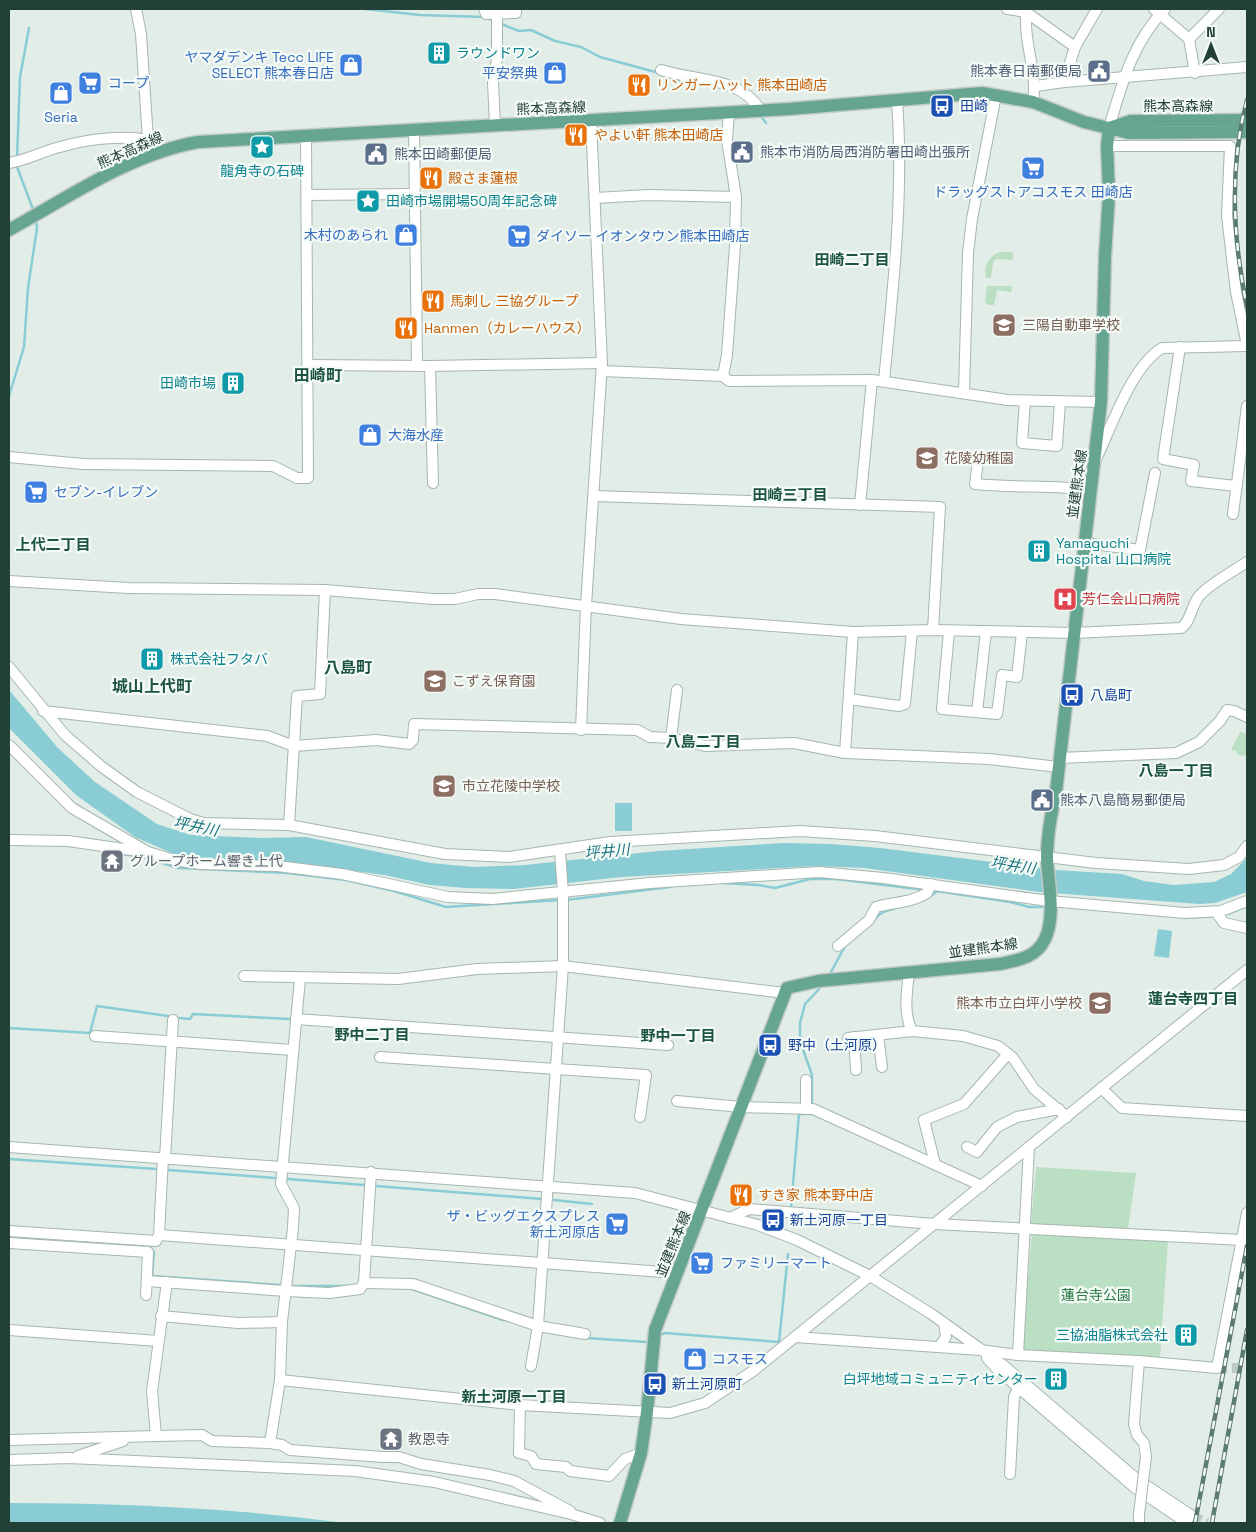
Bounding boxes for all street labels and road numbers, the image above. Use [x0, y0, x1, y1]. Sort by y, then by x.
street label: 熊本高森線 [1143, 97, 1213, 115]
street label: 熊本高森線 [516, 98, 586, 118]
street label: 熊本高森線 [94, 128, 166, 172]
street label: 並建熊本線 [1063, 448, 1091, 520]
street label: 並建熊本線 [947, 934, 1019, 962]
street label: 並建熊本線 [652, 1208, 694, 1280]

